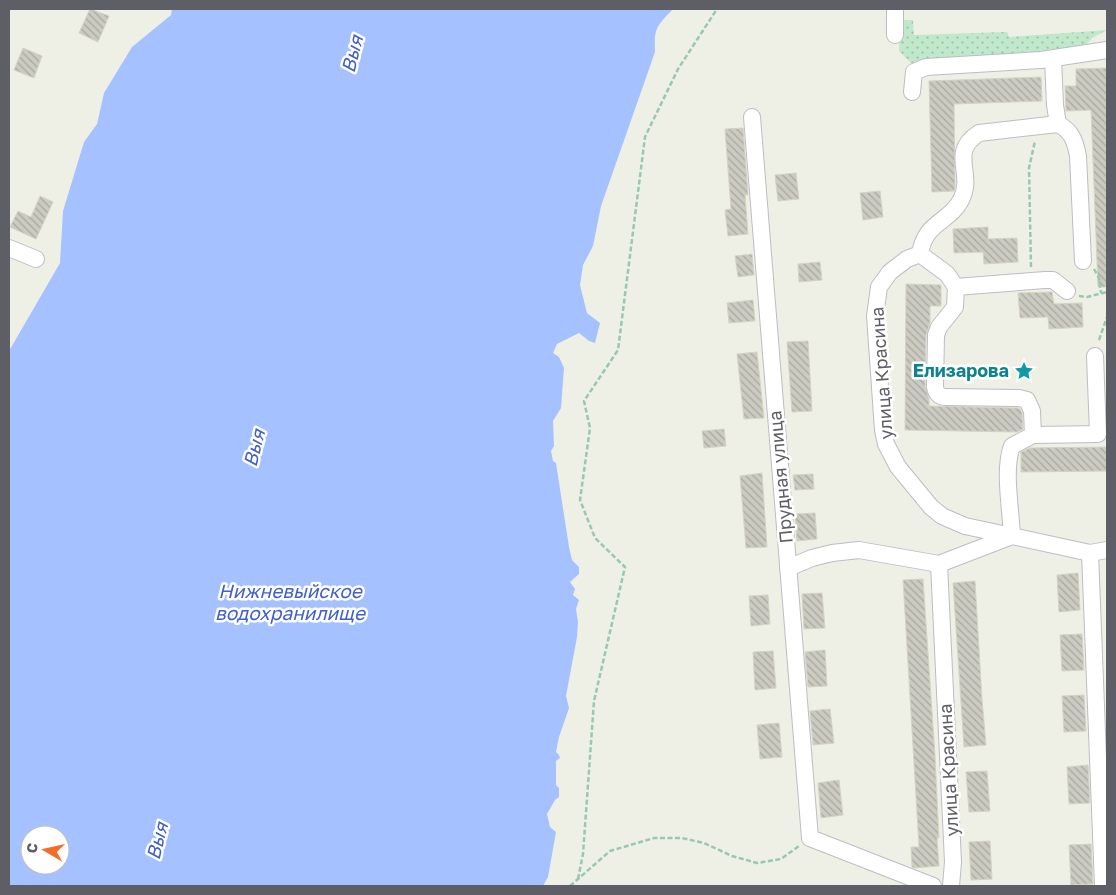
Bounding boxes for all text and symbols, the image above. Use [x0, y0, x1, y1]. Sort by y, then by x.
water label: Выя [336, 32, 367, 75]
street label: улица Красина [865, 306, 897, 440]
place label: Елизарова [913, 359, 1009, 381]
place icon: Елизарова [1013, 360, 1035, 382]
street label: Прудная улица [763, 410, 797, 544]
water label: Выя [238, 426, 269, 469]
water label: Нижневыйское водохранилище [215, 579, 367, 624]
street label: улица Красина [934, 703, 962, 837]
water label: Выя [141, 819, 172, 862]
north arrow [20, 825, 70, 875]
text: С [22, 842, 41, 854]

